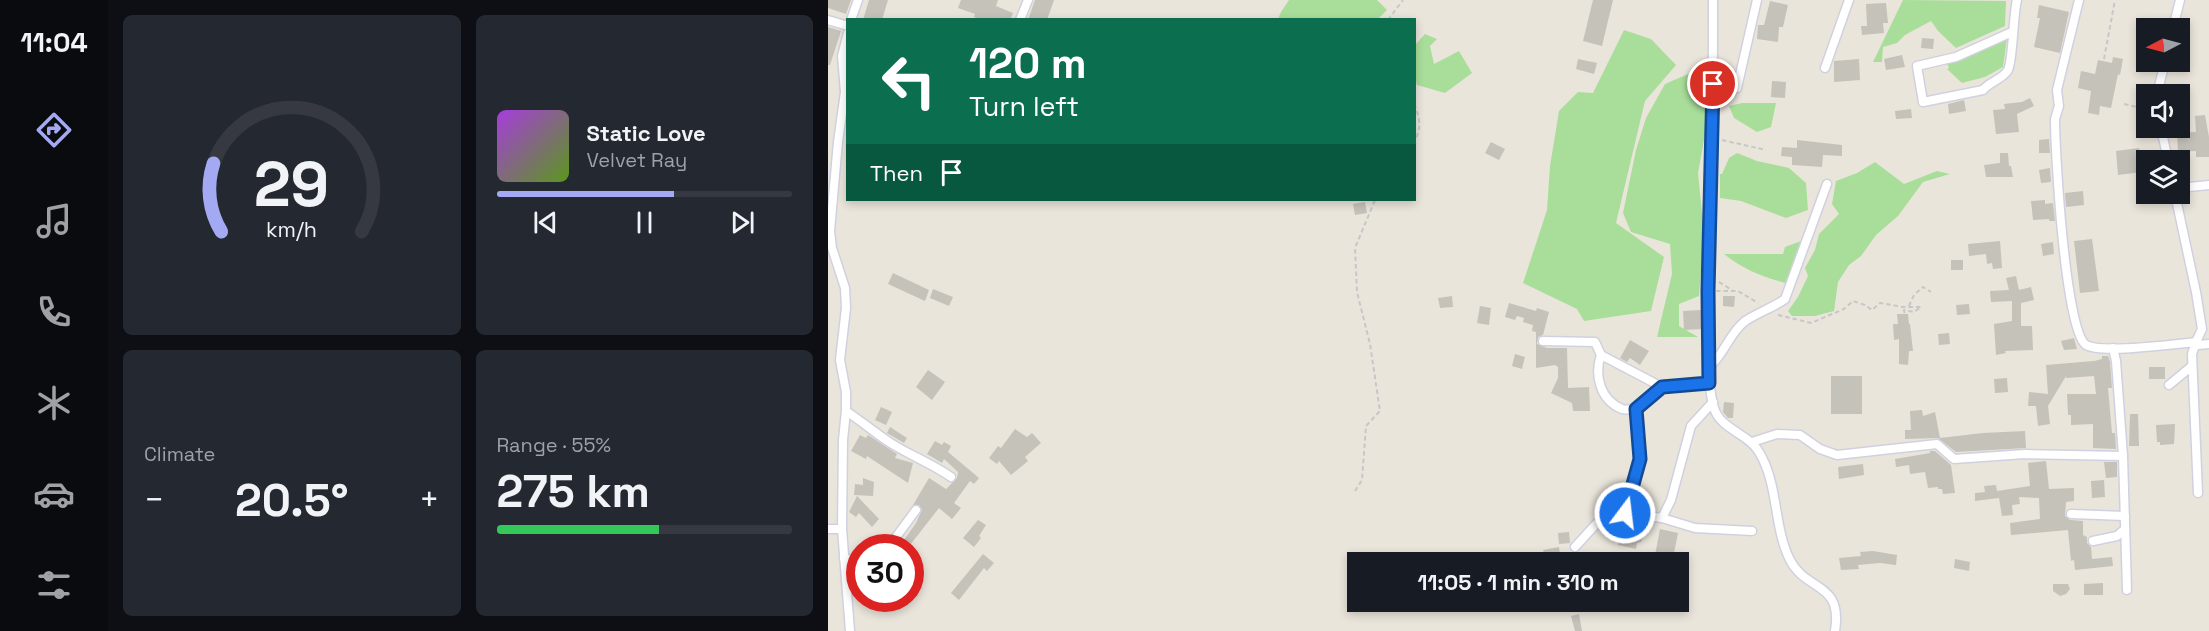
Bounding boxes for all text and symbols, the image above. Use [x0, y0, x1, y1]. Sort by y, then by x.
north arrow [2136, 18, 2190, 72]
map controls [2136, 18, 2190, 204]
text: 11:04 [20, 25, 88, 60]
text: 120 m [969, 37, 1087, 90]
icon: left [870, 42, 948, 120]
pin [1687, 58, 1738, 109]
icon: arrive [1696, 67, 1729, 100]
button: sound [2136, 84, 2190, 138]
text: Turn left [969, 89, 1079, 124]
icon: directions [33, 109, 75, 151]
text: Static Love [587, 119, 706, 147]
text: 29 [254, 145, 329, 224]
text: Velvet Ray [587, 147, 687, 173]
button: layers [2136, 150, 2190, 204]
icon: arrive [935, 156, 968, 189]
text: Then [870, 159, 923, 187]
icon: music [33, 200, 75, 242]
icon: previous [529, 206, 562, 239]
icon: pause [628, 206, 661, 239]
icon: next [726, 206, 759, 239]
text: km/h [266, 216, 317, 243]
icon: phone [33, 291, 75, 333]
icon: climate [33, 382, 75, 424]
text: Range · 55% [497, 432, 611, 458]
text: Climate [144, 441, 215, 467]
text: 275 km [497, 463, 650, 520]
text: 20.5° [235, 472, 349, 529]
icon: car [33, 473, 75, 515]
text: − [144, 479, 164, 521]
text: + [419, 479, 440, 521]
position arrow [1593, 481, 1657, 545]
speed limit sign: 30 [846, 534, 924, 612]
icon: filters [33, 564, 75, 606]
text: 11:05 · 1 min · 310 m [1417, 568, 1619, 596]

